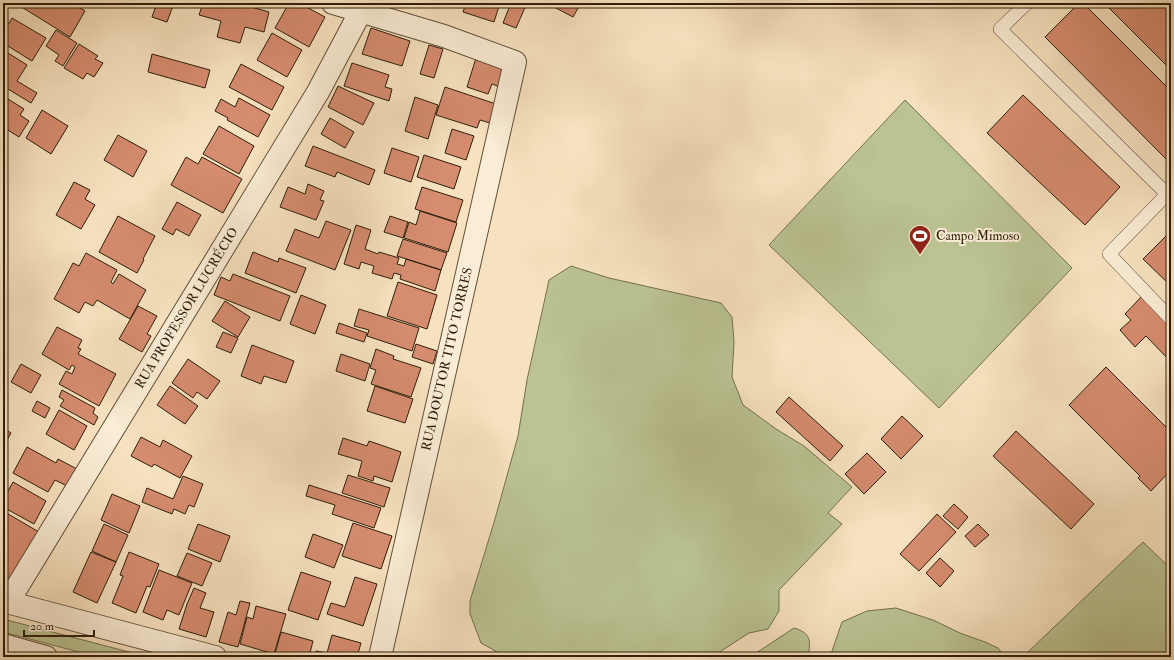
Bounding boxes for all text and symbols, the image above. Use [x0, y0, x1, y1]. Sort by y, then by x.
sports icon: Campo Mimoso [907, 223, 933, 256]
street label: RUA PROFESSOR LUCRÉCIO [132, 225, 242, 392]
place label: Campo Mimoso [936, 228, 1019, 245]
street label: RUA DOUTOR TITO TORRES [418, 266, 476, 452]
scale bar [24, 612, 94, 638]
text: 20 m [30, 619, 55, 634]

